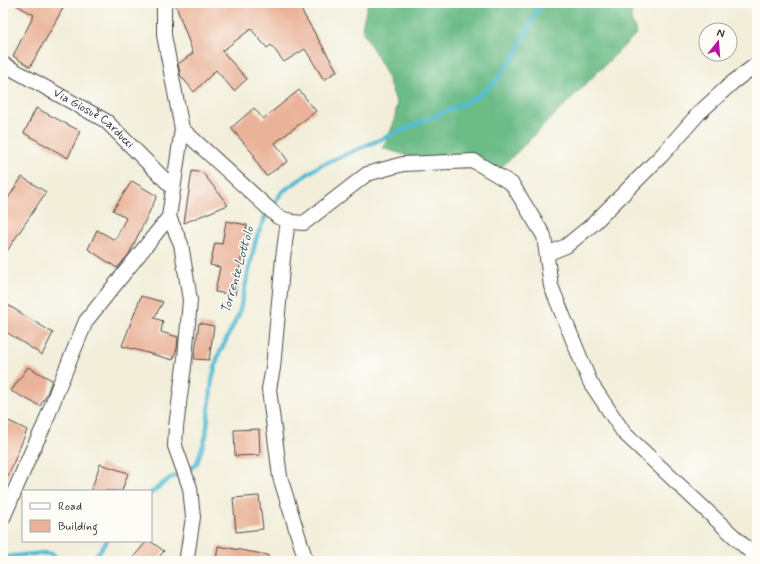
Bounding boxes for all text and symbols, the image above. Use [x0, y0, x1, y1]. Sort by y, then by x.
north arrow [698, 22, 738, 62]
text: N [715, 26, 726, 41]
street label: Via Giosuè Carducci [50, 85, 137, 152]
water label: Torrente Lottolo [218, 224, 259, 315]
legend [22, 490, 152, 542]
text: Road [58, 499, 82, 515]
text: Building [58, 519, 98, 536]

